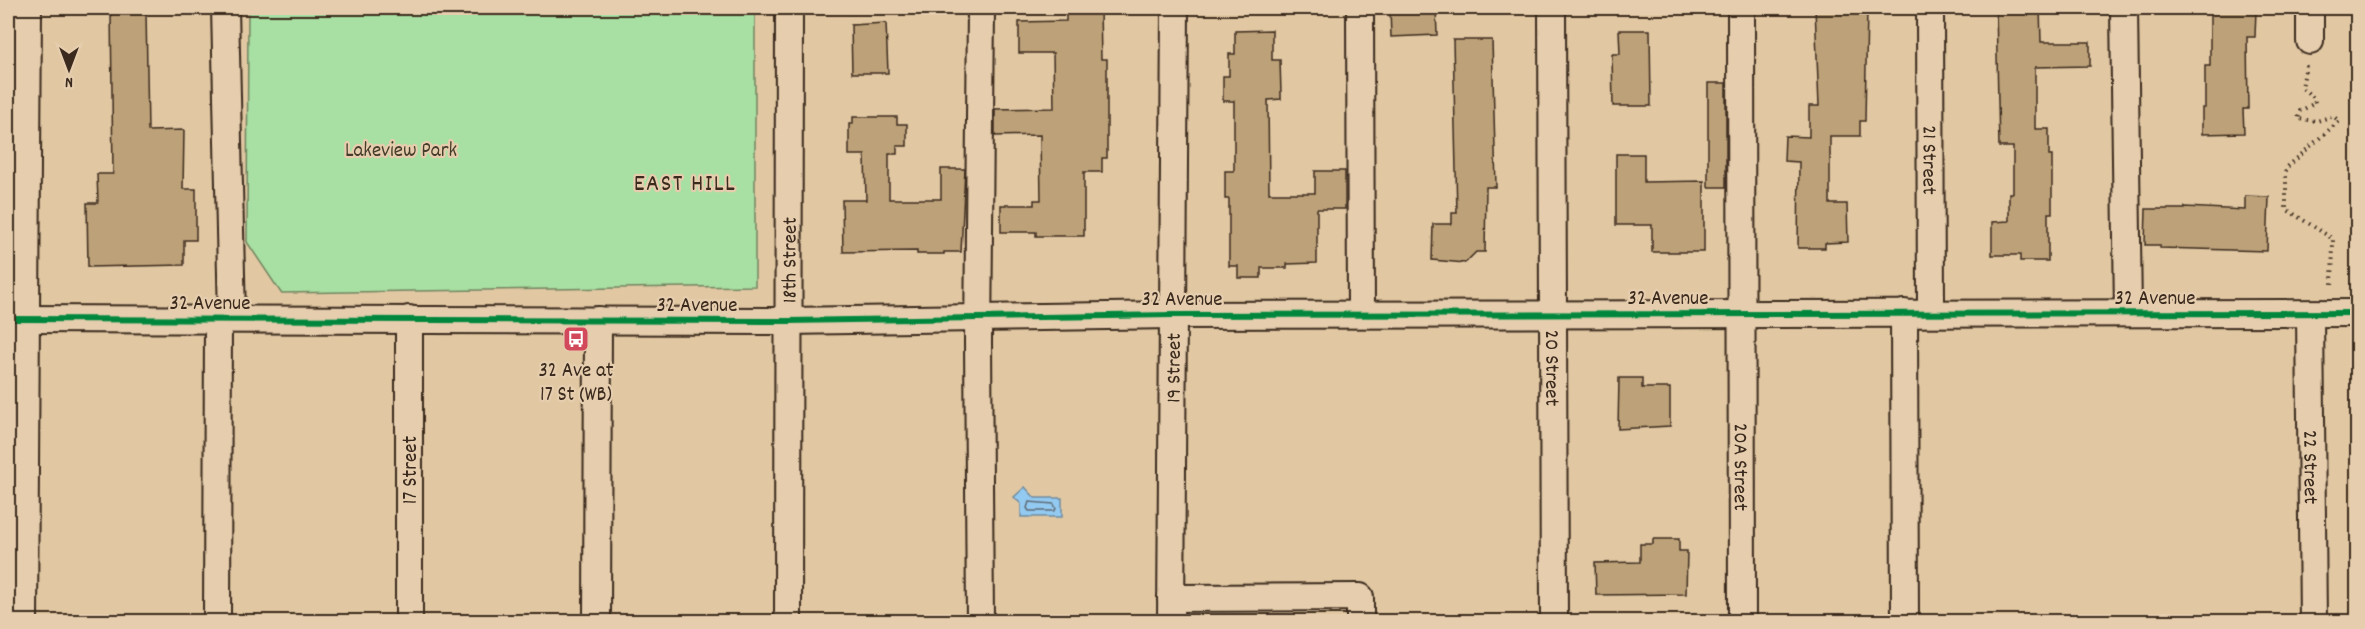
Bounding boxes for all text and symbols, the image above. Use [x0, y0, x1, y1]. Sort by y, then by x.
north arrow [39, 39, 99, 99]
text: N [65, 70, 73, 93]
street label: 21 Street [1912, 125, 1943, 195]
park label: Lakeview Park [345, 137, 457, 167]
district label: EAST HILL [634, 168, 736, 202]
street label: 18th Street [777, 217, 807, 303]
street label: 32 Avenue [1628, 285, 1708, 315]
street label: 32 Avenue [2115, 285, 2195, 315]
street label: 32 Avenue [1142, 286, 1222, 316]
street label: 32 Avenue [170, 290, 250, 320]
street label: 32 Avenue [657, 292, 737, 322]
bus stop icon: 32 Ave at 17 St (WB) [561, 324, 591, 354]
street label: 20 Street [1535, 330, 1565, 407]
street label: 19 Street [1160, 333, 1191, 403]
place label: 32 Ave at 17 St (WB) [538, 357, 614, 411]
street label: 20A Street [1724, 423, 1754, 511]
street label: 22 Street [2293, 430, 2324, 505]
street label: 17 Street [397, 436, 427, 504]

